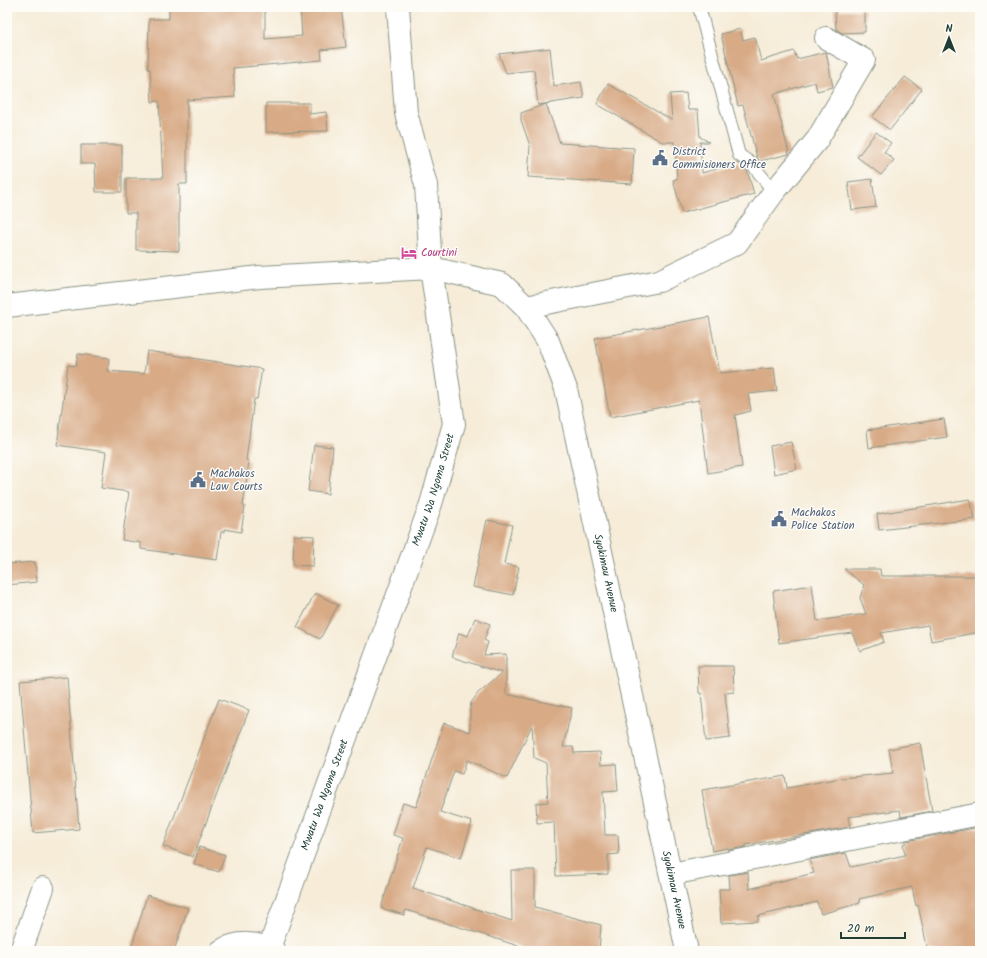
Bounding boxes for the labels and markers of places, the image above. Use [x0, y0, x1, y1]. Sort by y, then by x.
place label: District Commisioners Office [672, 143, 766, 174]
public building icon: District Commisioners Office [651, 149, 669, 167]
hotel icon: Courtini [400, 244, 418, 262]
place label: Courtini [421, 244, 457, 262]
place label: Machakos Law Courts [210, 465, 263, 496]
public building icon: Machakos Law Courts [189, 471, 207, 489]
place label: Machakos Police Station [791, 504, 855, 535]
public building icon: Machakos Police Station [770, 510, 788, 528]

